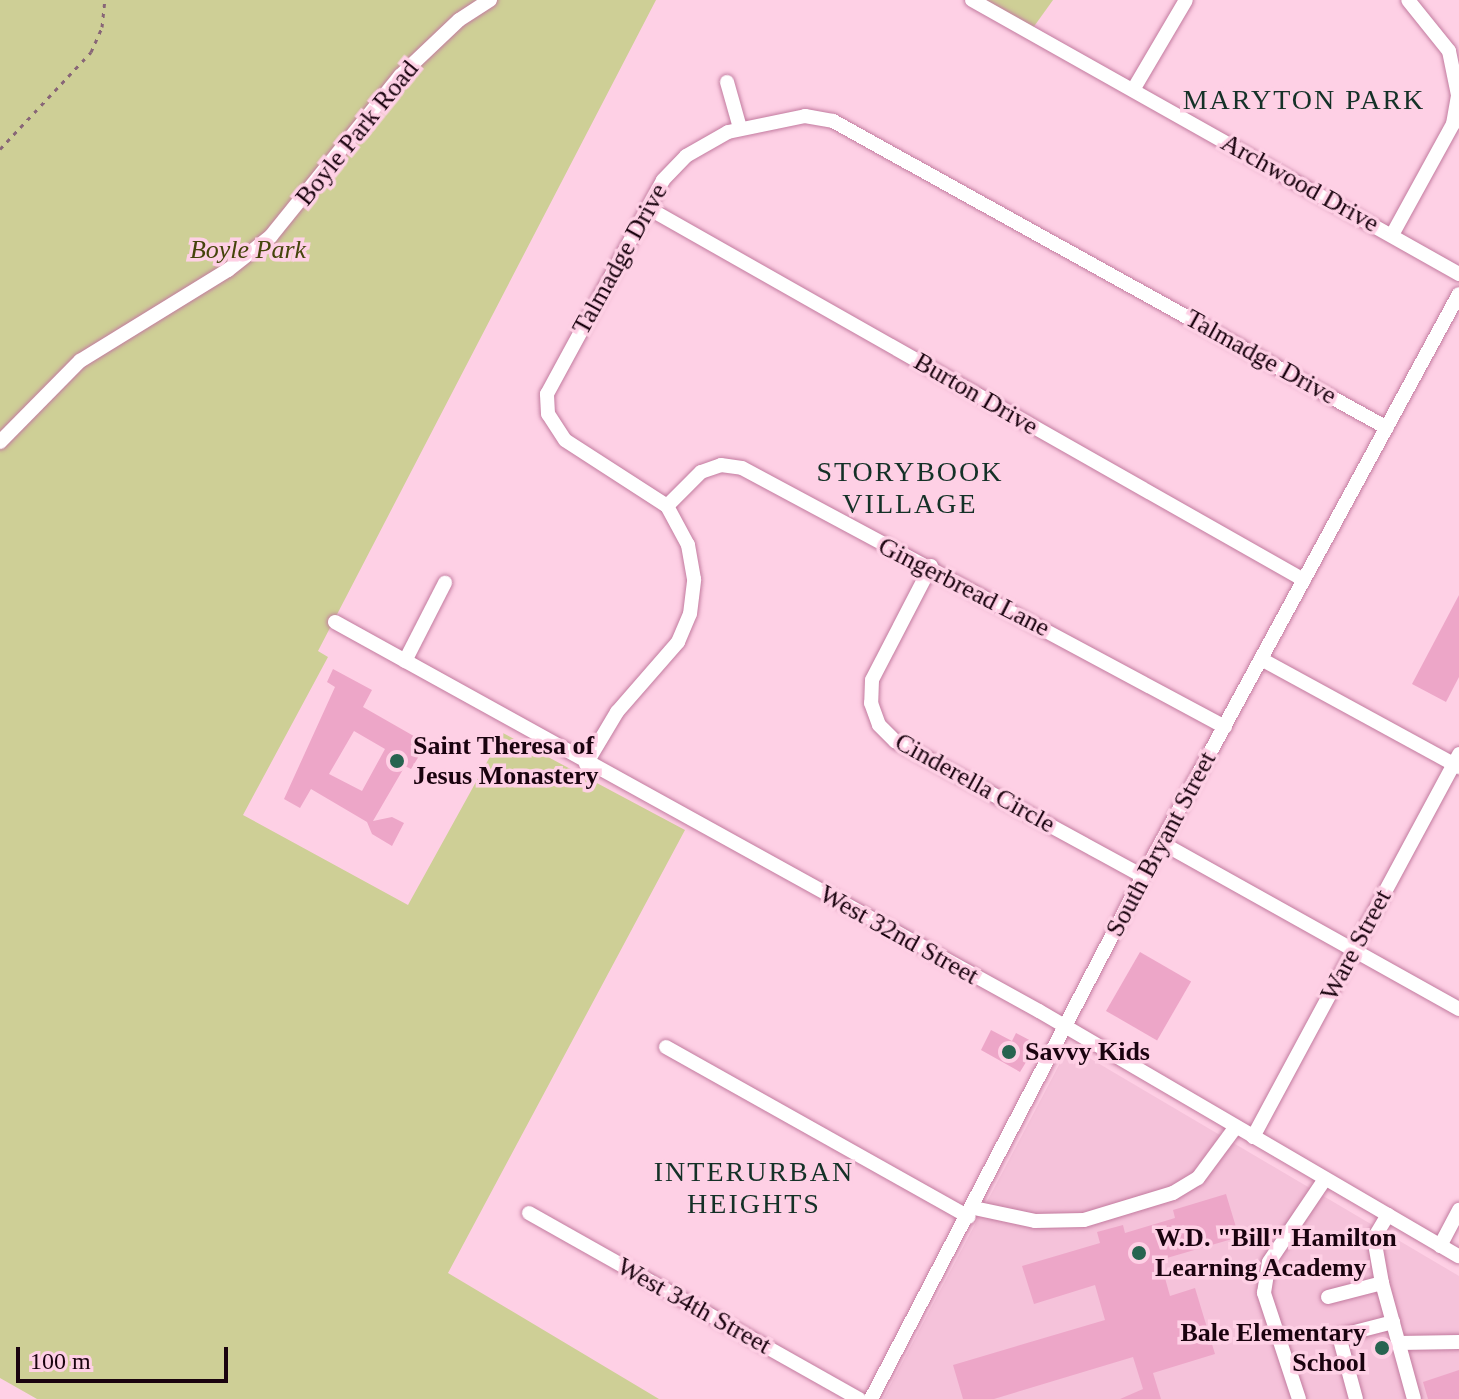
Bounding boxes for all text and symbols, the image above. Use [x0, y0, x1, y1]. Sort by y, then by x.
street label: Boyle Park Road [289, 54, 425, 212]
district label: MARYTON PARK [1183, 83, 1425, 117]
street label: Archwood Drive [1216, 127, 1384, 239]
street label: Talmadge Drive [566, 178, 674, 340]
park label: Boyle Park [190, 234, 306, 266]
street label: Talmadge Drive [1180, 303, 1342, 411]
street label: Burton Drive [908, 346, 1044, 442]
district label: STORYBOOK VILLAGE [816, 455, 1004, 521]
street label: Gingerbread Lane [873, 530, 1055, 644]
street label: Cinderella Circle [889, 726, 1061, 840]
place label: Saint Theresa of Jesus Monastery [413, 730, 599, 792]
street label: South Bryant Street [1099, 746, 1223, 942]
marker: Saint Theresa of Jesus Monastery [388, 752, 406, 770]
street label: West 32nd Street [814, 878, 984, 992]
street label: Ware Street [1314, 884, 1398, 1006]
place label: Savvy Kids [1025, 1036, 1150, 1068]
marker: Savvy Kids [1000, 1043, 1018, 1061]
district label: INTERURBAN HEIGHTS [654, 1155, 854, 1221]
place label: W.D. "Bill" Hamilton Learning Academy [1155, 1222, 1397, 1284]
marker: W.D. "Bill" Hamilton Learning Academy [1130, 1244, 1148, 1262]
street label: West 34th Street [612, 1251, 776, 1361]
place label: Bale Elementary School [1180, 1317, 1366, 1378]
scale bar [20, 1331, 232, 1381]
marker: Bale Elementary School [1373, 1339, 1391, 1357]
text: 100 m [30, 1348, 91, 1374]

